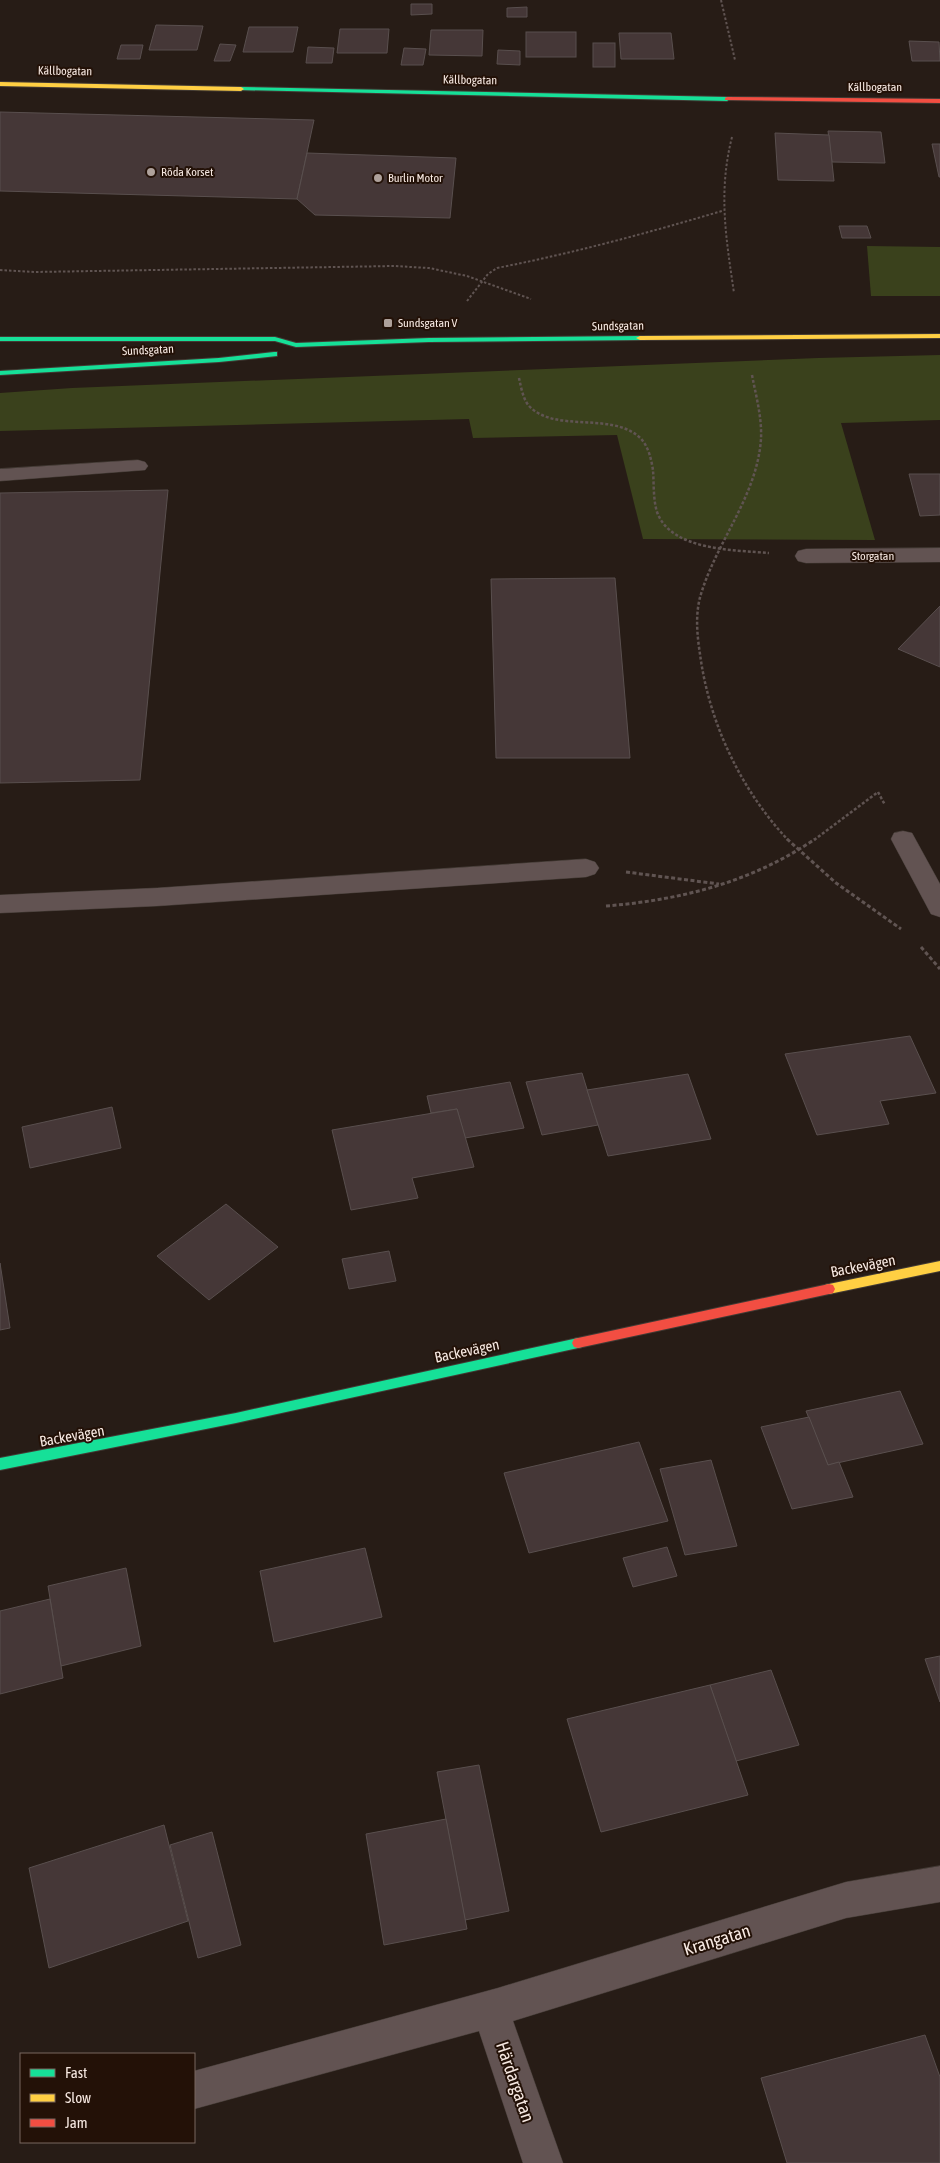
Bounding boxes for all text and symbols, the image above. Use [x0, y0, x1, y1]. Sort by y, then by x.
street label: Källbogatan [38, 64, 92, 78]
street label: Källbogatan [443, 73, 497, 87]
street label: Källbogatan [848, 80, 902, 94]
place label: Röda Korset [161, 165, 214, 179]
marker: Röda Korset [145, 166, 157, 178]
place label: Burlin Motor [388, 171, 443, 185]
marker: Burlin Motor [372, 172, 384, 184]
place label: Sundsgatan V [398, 316, 458, 330]
marker: Sundsgatan V [382, 317, 394, 329]
street label: Sundsgatan [592, 319, 644, 333]
street label: Sundsgatan [122, 342, 174, 358]
street label: Storgatan [852, 549, 894, 563]
street label: Backevägen [829, 1251, 897, 1280]
street label: Backevägen [433, 1335, 501, 1366]
street label: Backevägen [38, 1421, 106, 1450]
street label: Krangatan [681, 1919, 753, 1960]
street label: Härdargatan [492, 2039, 539, 2125]
legend [20, 2053, 195, 2143]
text: Fast [65, 2064, 87, 2081]
text: Slow [65, 2089, 91, 2106]
text: Jam [65, 2114, 88, 2131]

